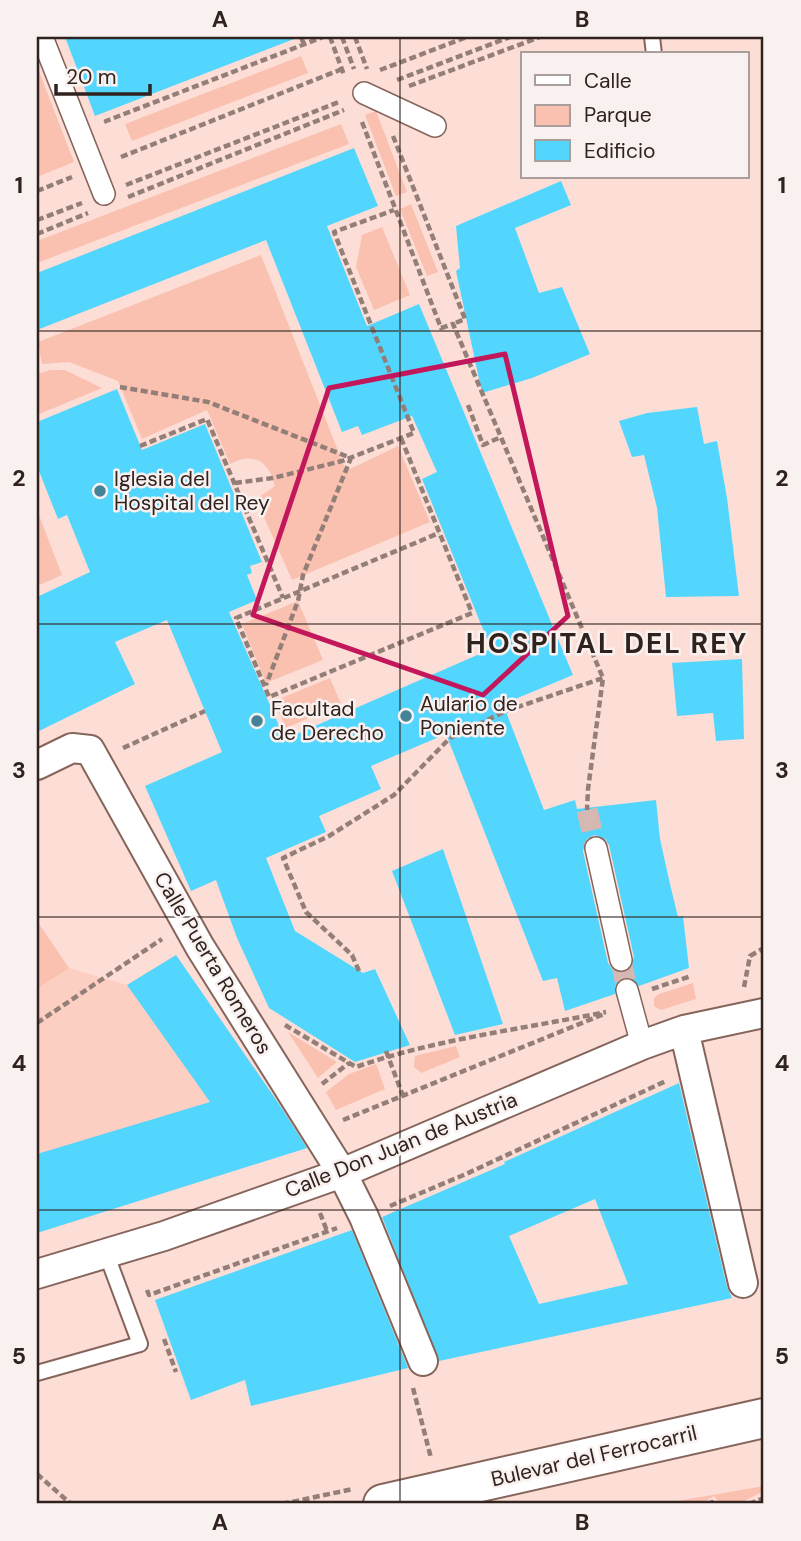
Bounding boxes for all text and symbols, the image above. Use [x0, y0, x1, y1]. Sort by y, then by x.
text: A [212, 4, 228, 34]
text: B [575, 4, 589, 34]
scale bar [56, 52, 150, 96]
legend [521, 52, 748, 178]
text: 20 m [66, 63, 117, 91]
text: Calle [584, 67, 632, 95]
text: Parque [584, 101, 652, 129]
text: Edificio [584, 137, 655, 165]
text: 1 [15, 170, 23, 200]
text: 1 [778, 170, 786, 200]
text: 2 [12, 463, 26, 493]
text: 2 [775, 463, 789, 493]
place label: Iglesia del Hospital del Rey [114, 465, 270, 517]
marker: Iglesia del Hospital del Rey [92, 483, 108, 499]
district label: HOSPITAL DEL REY [466, 625, 748, 662]
place label: Aulario de Poniente [420, 690, 518, 742]
place label: Facultad de Derecho [271, 695, 384, 747]
marker: Aulario de Poniente [398, 708, 414, 724]
marker: Facultad de Derecho [249, 713, 265, 729]
text: 3 [12, 755, 26, 785]
text: 3 [775, 755, 789, 785]
street label: Calle Puerta Romeros [147, 867, 279, 1059]
text: 4 [12, 1048, 27, 1078]
text: 4 [775, 1048, 790, 1078]
street label: Calle Don Juan de Austria [281, 1085, 521, 1205]
text: 5 [12, 1341, 26, 1371]
text: 5 [775, 1341, 789, 1371]
street label: Bulevar del Ferrocarril [488, 1419, 700, 1493]
text: A [212, 1507, 228, 1537]
text: B [575, 1507, 589, 1537]

